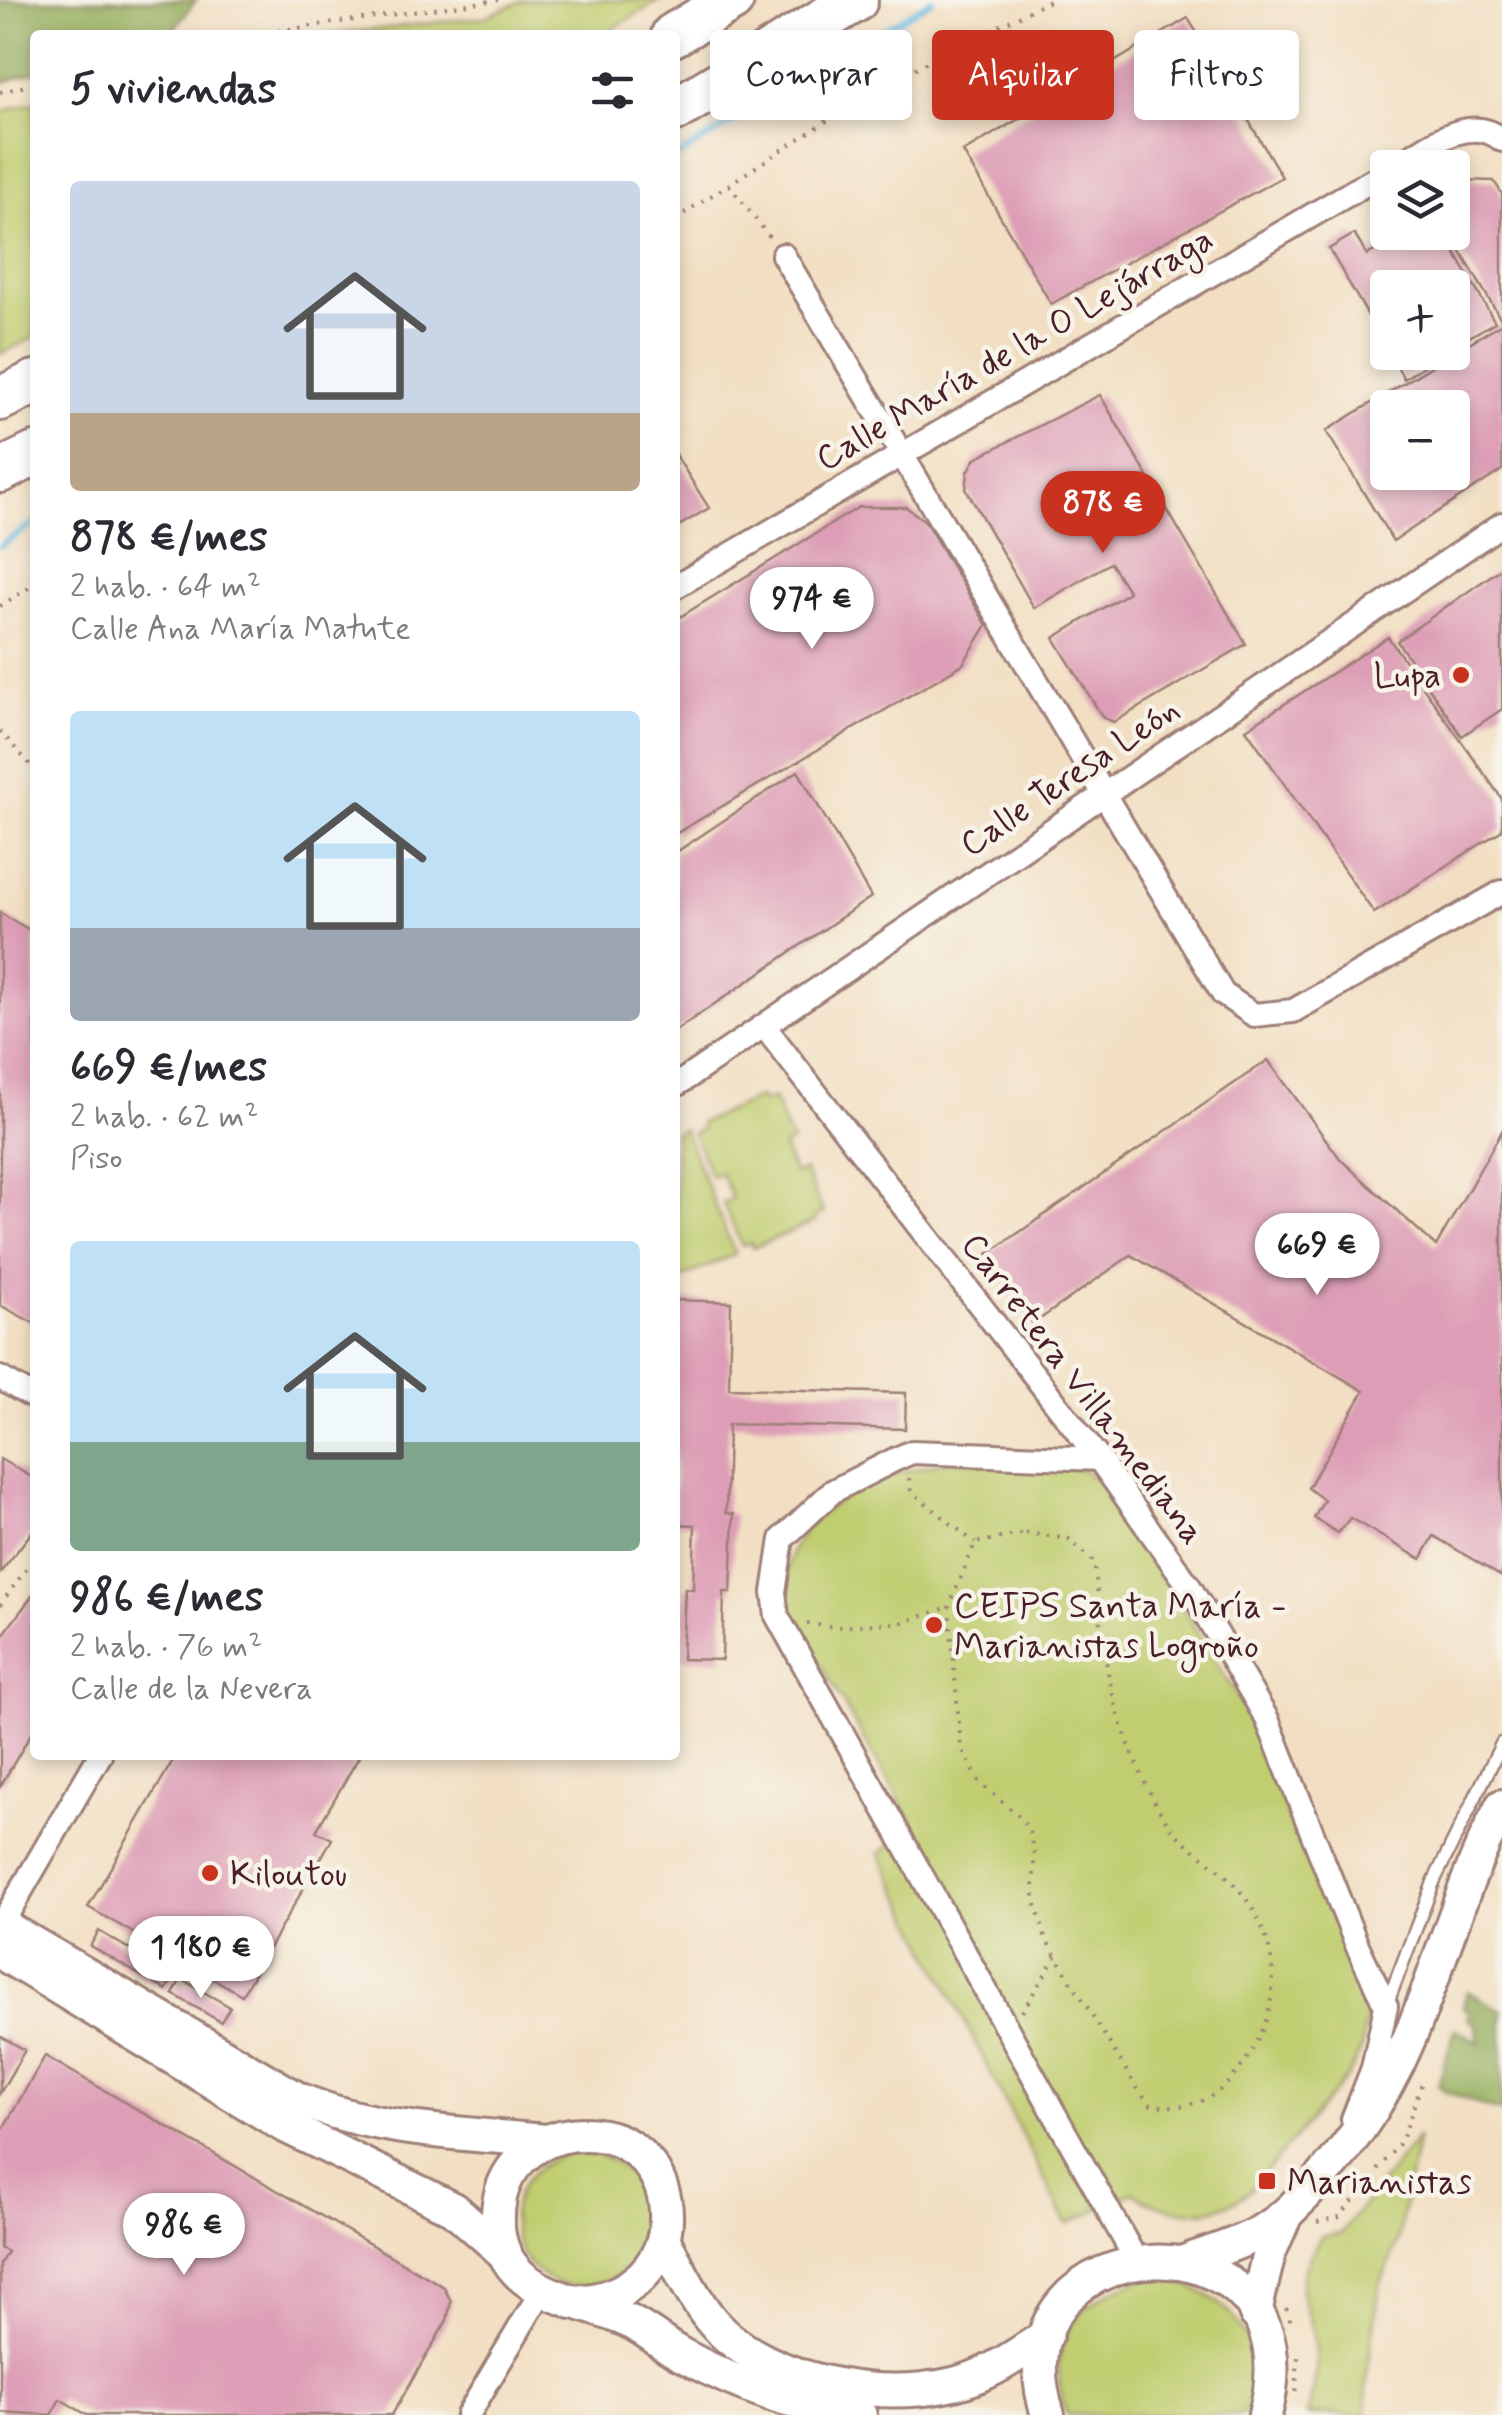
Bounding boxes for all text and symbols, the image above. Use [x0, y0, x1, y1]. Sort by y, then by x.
chip: Comprar [710, 30, 912, 120]
chip: Alquilar [932, 30, 1114, 120]
chip: Filtros [1134, 30, 1299, 120]
text: 5 viviendas [70, 63, 277, 118]
icon: filters [585, 63, 640, 118]
map controls [1370, 150, 1470, 490]
button: layers [1370, 150, 1470, 250]
street label: Calle María de la O Lejárraga [808, 217, 1223, 485]
icon: home [265, 246, 445, 426]
button: + [1370, 270, 1470, 370]
button: − [1370, 390, 1470, 490]
pin: 878 € [1033, 471, 1173, 556]
text: 878 € [1062, 482, 1144, 524]
text: 878 €/mes [70, 511, 268, 566]
text: 2 hab. · 64 m² [70, 566, 261, 608]
pin: 974 € [742, 567, 882, 652]
text: 974 € [772, 578, 852, 620]
text: Calle Ana María Matute [70, 608, 411, 650]
place label: Lupa [1374, 654, 1441, 700]
marker: Lupa [1450, 664, 1472, 686]
street label: Calle Teresa León [951, 687, 1189, 868]
icon: home [265, 776, 445, 956]
text: 669 €/mes [70, 1041, 267, 1096]
text: 2 hab. · 62 m² [70, 1096, 258, 1138]
text: Piso [70, 1138, 123, 1180]
pin: 669 € [1247, 1213, 1387, 1298]
street label: Carretera Villamediana [950, 1224, 1215, 1554]
text: 669 € [1277, 1224, 1357, 1266]
icon: home [265, 1306, 445, 1486]
text: 986 €/mes [70, 1571, 264, 1626]
place label: CEIPS Santa María - Marianistas Logroño [954, 1584, 1287, 1673]
marker: CEIPS Santa María - Marianistas Logroño [923, 1614, 945, 1636]
text: 2 hab. · 76 m² [70, 1626, 262, 1668]
text: Calle de la Nevera [70, 1668, 313, 1710]
place label: Kiloutou [230, 1852, 347, 1898]
marker: Kiloutou [199, 1862, 221, 1884]
pin: 1 180 € [109, 1916, 293, 2001]
text: 1 180 € [150, 1927, 252, 1969]
place label: Marianistas [1287, 2160, 1472, 2206]
marker: Marianistas [1256, 2170, 1278, 2192]
pin: 986 € [114, 2193, 254, 2278]
text: 986 € [145, 2204, 223, 2246]

